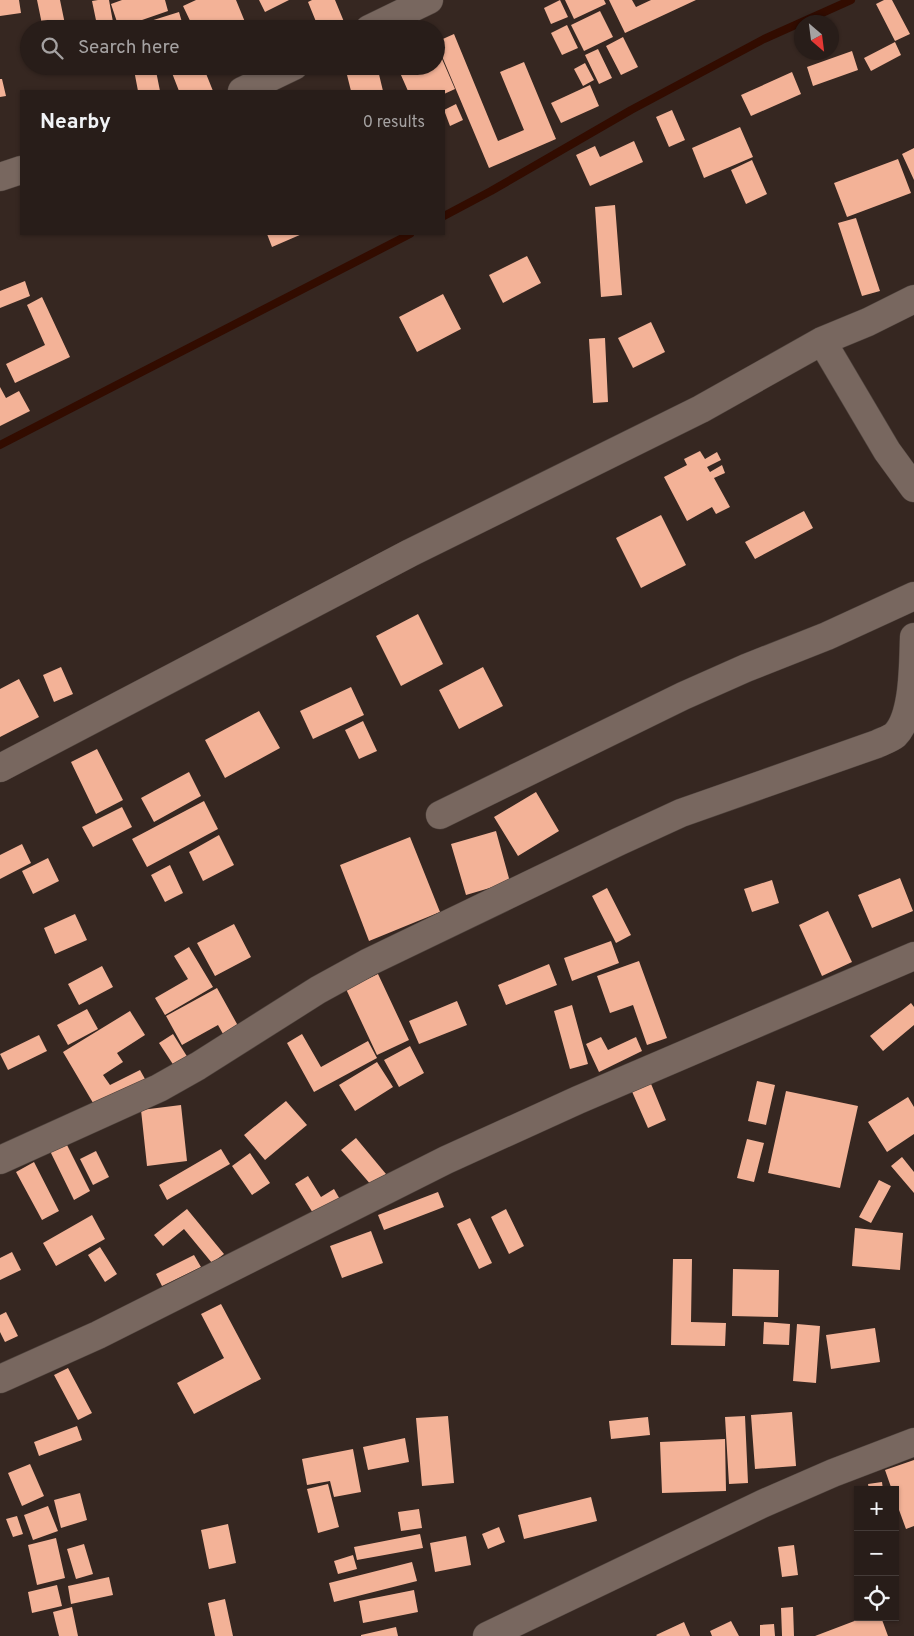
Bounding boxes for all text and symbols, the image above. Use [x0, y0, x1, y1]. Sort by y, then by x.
north arrow [794, 15, 839, 60]
search box [20, 20, 445, 75]
icon: search [38, 34, 66, 62]
text: Search here [78, 36, 180, 60]
text: Nearby [40, 109, 111, 136]
text: 0 results [363, 113, 425, 133]
map controls [854, 1486, 899, 1621]
button: + [854, 1486, 899, 1531]
button: − [854, 1531, 899, 1576]
button: locate [854, 1576, 899, 1621]

